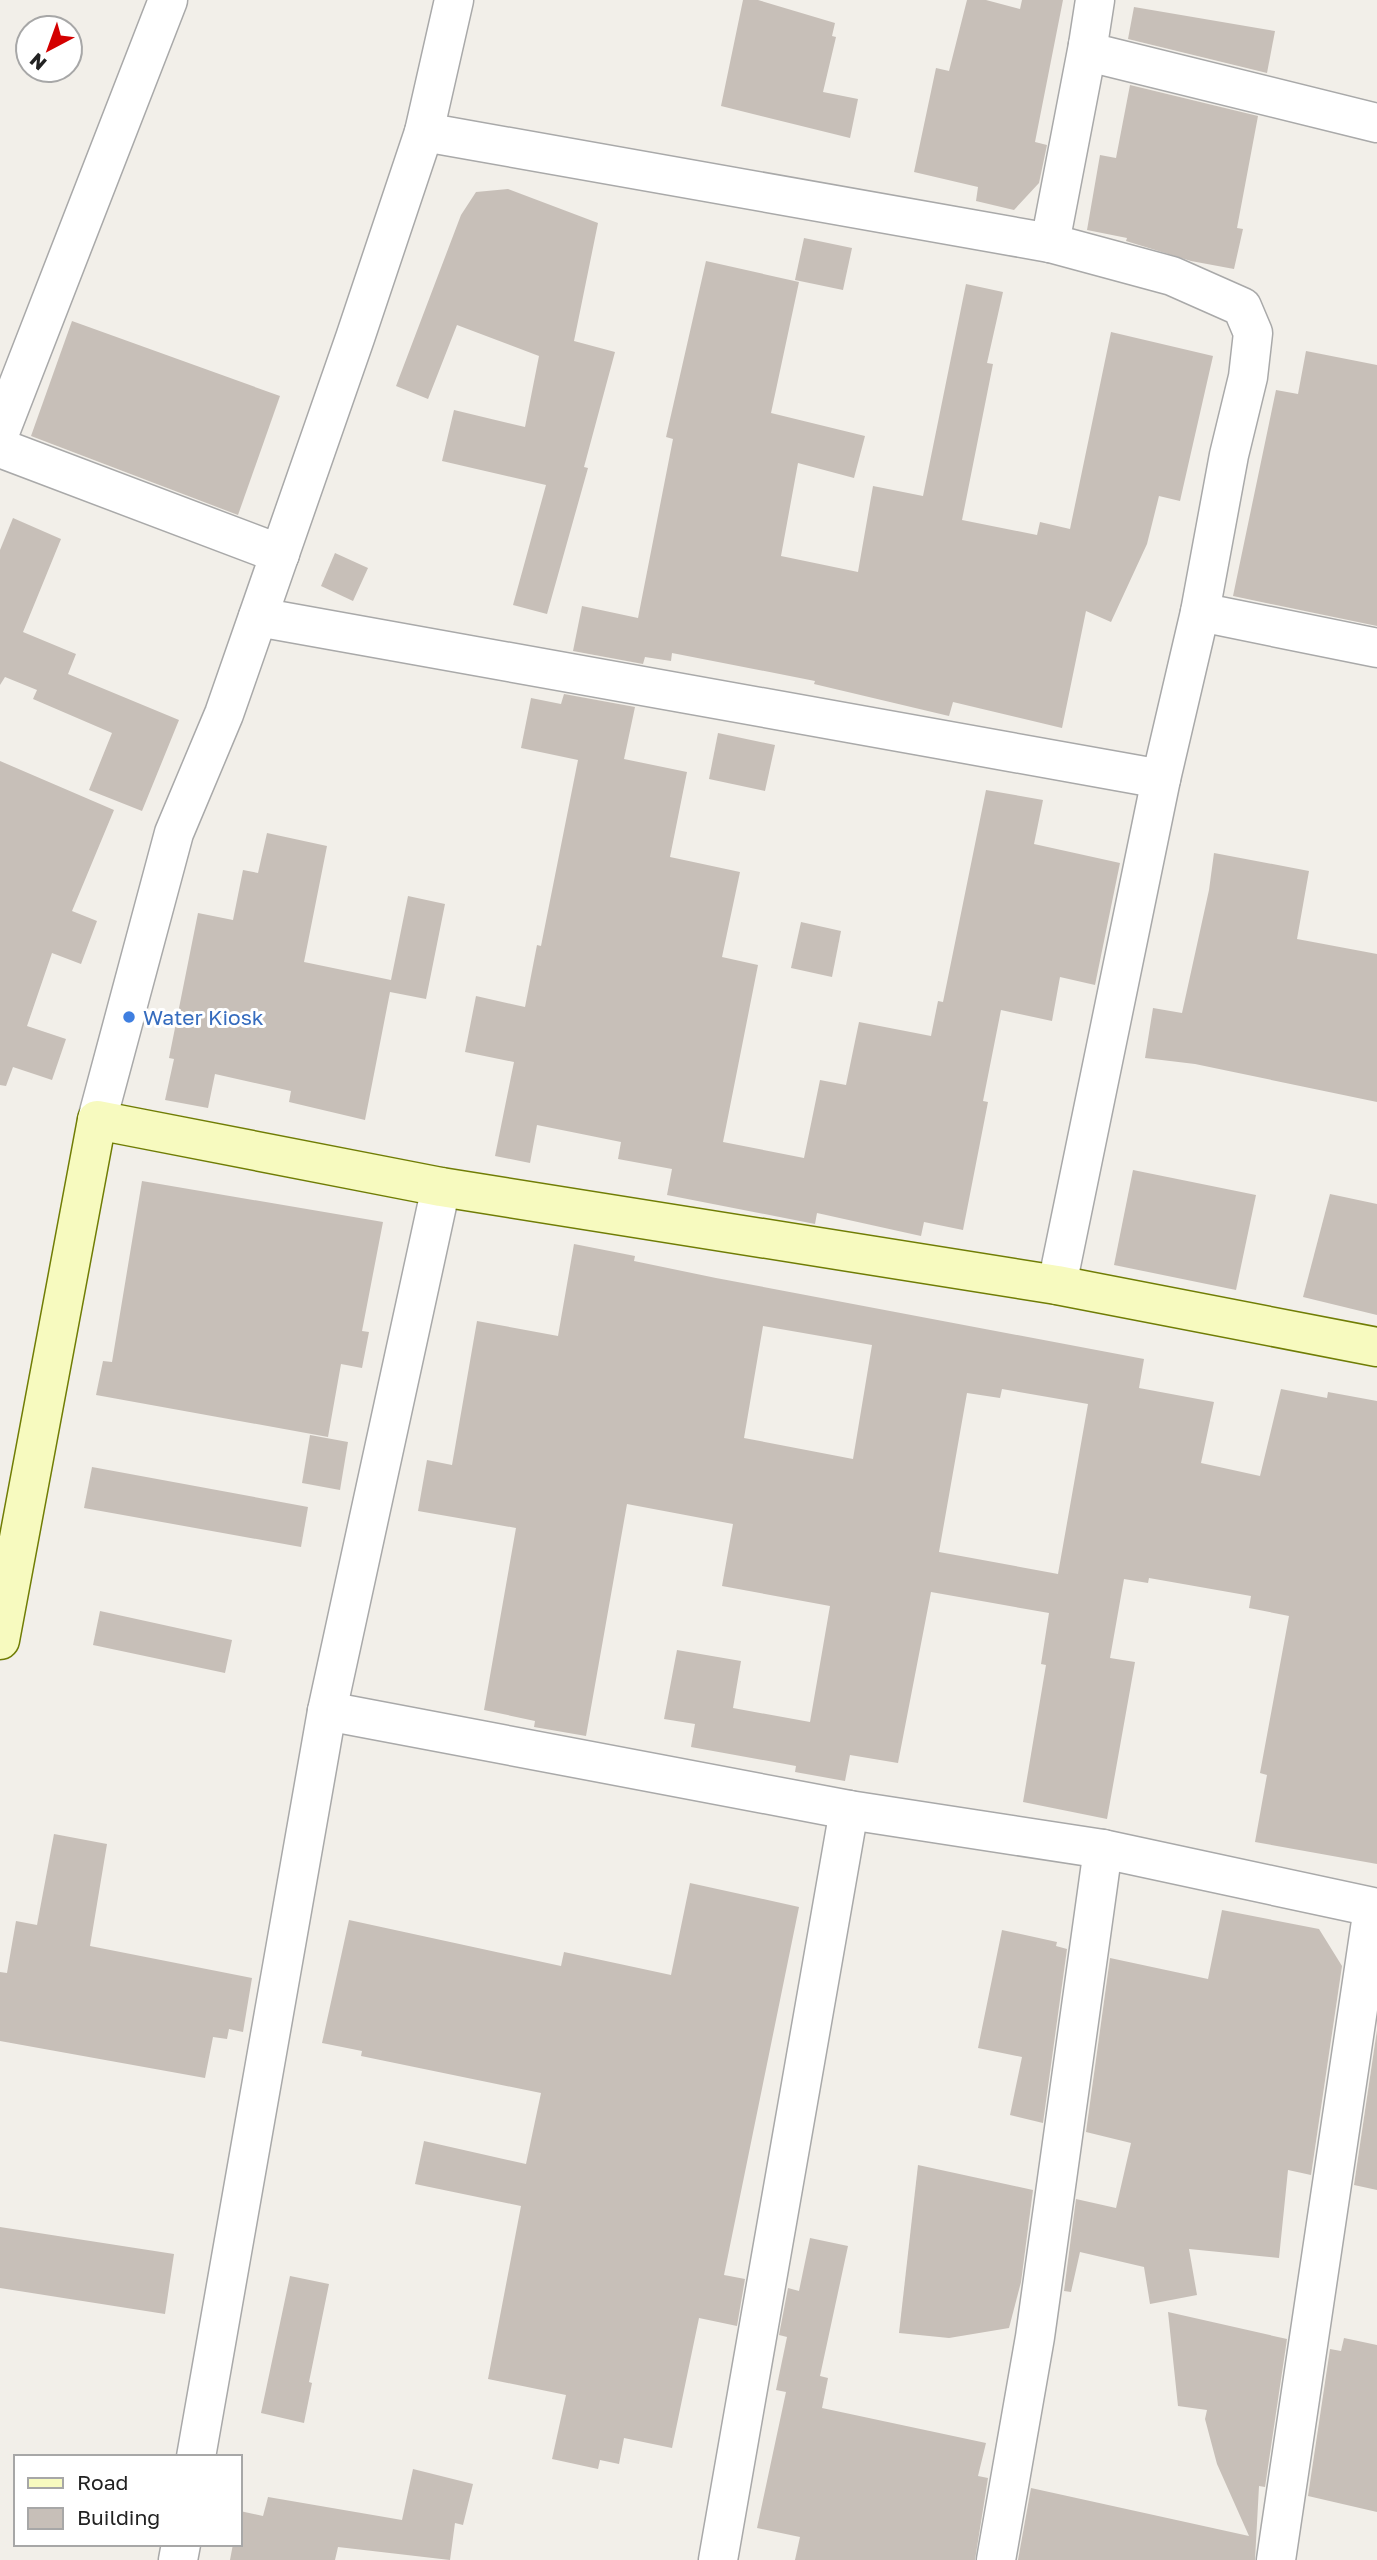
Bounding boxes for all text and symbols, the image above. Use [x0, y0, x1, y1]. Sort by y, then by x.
north arrow [14, 14, 84, 84]
text: N [25, 49, 51, 76]
place label: Water Kiosk [143, 1004, 264, 1030]
marker: Water Kiosk [121, 1009, 137, 1025]
legend [14, 2455, 242, 2546]
text: Road [77, 2469, 128, 2495]
text: Building [77, 2504, 160, 2530]

